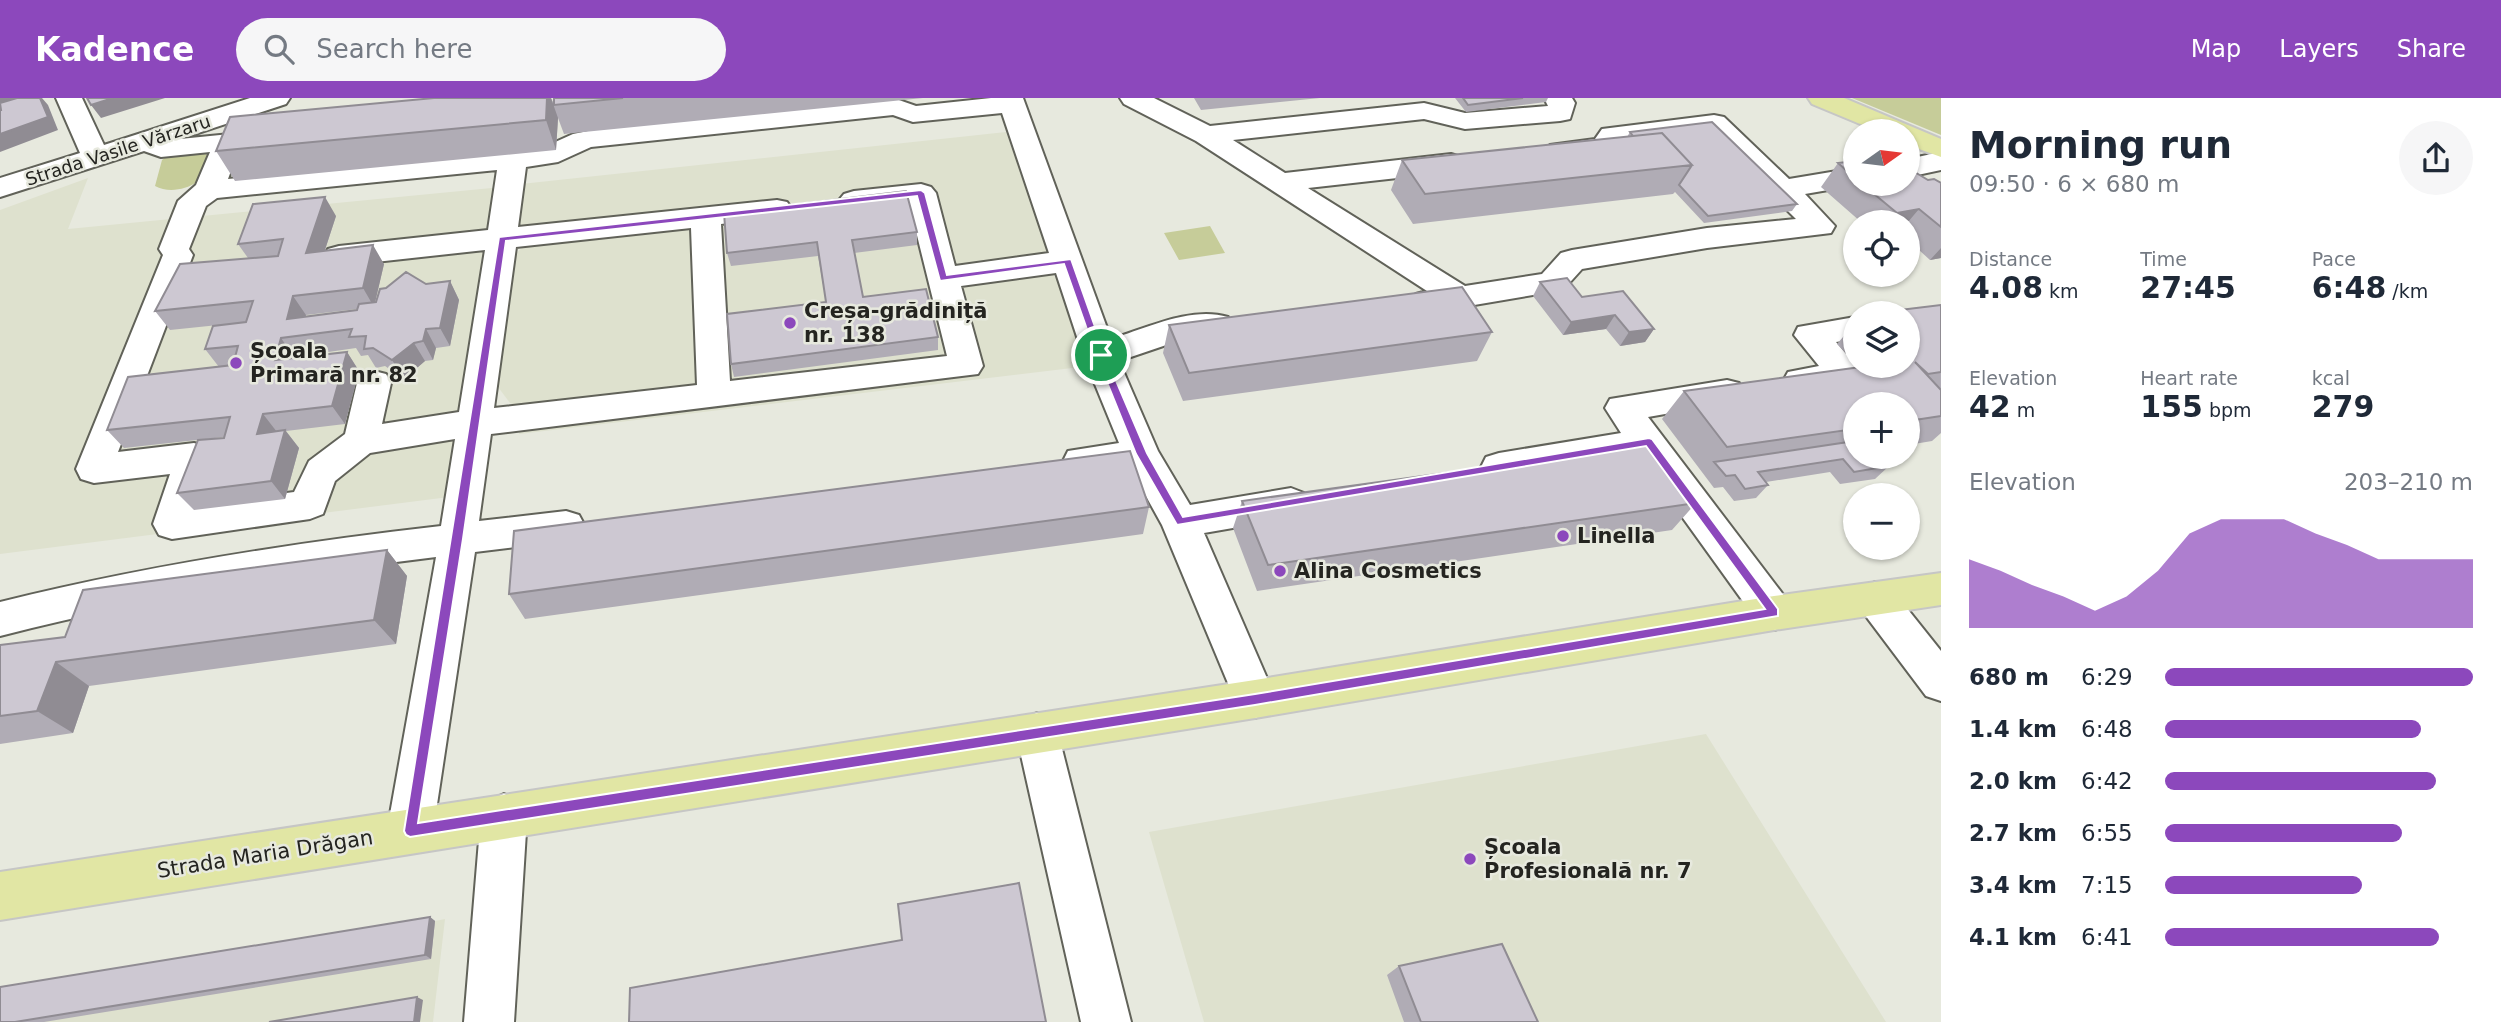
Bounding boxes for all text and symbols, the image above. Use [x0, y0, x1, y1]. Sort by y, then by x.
search box [236, 18, 726, 81]
text: Kadence [35, 30, 194, 69]
icon: search [260, 30, 298, 68]
text: Search here [316, 34, 472, 64]
text: Map [2191, 35, 2241, 63]
text: Layers [2279, 35, 2359, 63]
text: Share [2397, 35, 2466, 63]
street label: Strada Vasile Vărzaru [23, 110, 213, 190]
north arrow [1843, 119, 1920, 196]
map controls [1843, 119, 1920, 560]
button: share [2399, 121, 2473, 195]
text: Morning run [1969, 123, 2232, 167]
text: 09:50 · 6 × 680 m [1969, 171, 2179, 197]
button: locate [1843, 210, 1920, 287]
text: Distance [1969, 248, 2052, 270]
text: Time [2140, 248, 2187, 270]
text: Pace [2312, 248, 2356, 270]
text: 4.08 [1969, 270, 2043, 305]
text: 27:45 [2140, 270, 2236, 305]
text: 6:48 [2312, 270, 2386, 305]
text: km [2043, 280, 2079, 302]
text: /km [2386, 280, 2428, 302]
place label: Creșa-grădiniță nr. 138 [804, 299, 988, 347]
button: layers [1843, 301, 1920, 378]
marker: Creșa-grădiniță nr. 138 [782, 315, 798, 331]
pin [1071, 325, 1131, 385]
icon: arrive [1082, 336, 1120, 374]
place label: Școala Primară nr. 82 [250, 339, 418, 387]
marker: Școala Primară nr. 82 [228, 355, 244, 371]
text: Elevation [1969, 367, 2057, 389]
text: Heart rate [2140, 367, 2238, 389]
text: kcal [2312, 367, 2350, 389]
text: 42 [1969, 389, 2011, 424]
text: 155 [2140, 389, 2203, 424]
text: 279 [2312, 389, 2374, 424]
button: + [1843, 392, 1920, 469]
text: m [2011, 399, 2035, 421]
text: bpm [2203, 399, 2252, 421]
text: Elevation [1969, 469, 2076, 495]
text: 203–210 m [2344, 469, 2473, 495]
button: − [1843, 483, 1920, 560]
place label: Linella [1577, 524, 1655, 548]
marker: Linella [1555, 528, 1571, 544]
place label: Alina Cosmetics [1294, 559, 1482, 583]
marker: Alina Cosmetics [1272, 563, 1288, 579]
text: 680 m [1969, 664, 2049, 690]
text: 6:29 [2081, 664, 2133, 690]
text: 1.4 km [1969, 716, 2057, 742]
text: 6:48 [2081, 716, 2133, 742]
text: 2.0 km [1969, 768, 2057, 794]
text: 6:42 [2081, 768, 2133, 794]
text: 2.7 km [1969, 820, 2057, 846]
text: 6:55 [2081, 820, 2133, 846]
street label: Strada Maria Drăgan [155, 825, 375, 883]
place label: Școala Profesională nr. 7 [1484, 835, 1692, 883]
marker: Școala Profesională nr. 7 [1462, 851, 1478, 867]
text: 3.4 km [1969, 872, 2057, 898]
text: 7:15 [2081, 872, 2133, 898]
text: 4.1 km [1969, 924, 2057, 950]
text: 6:41 [2081, 924, 2133, 950]

